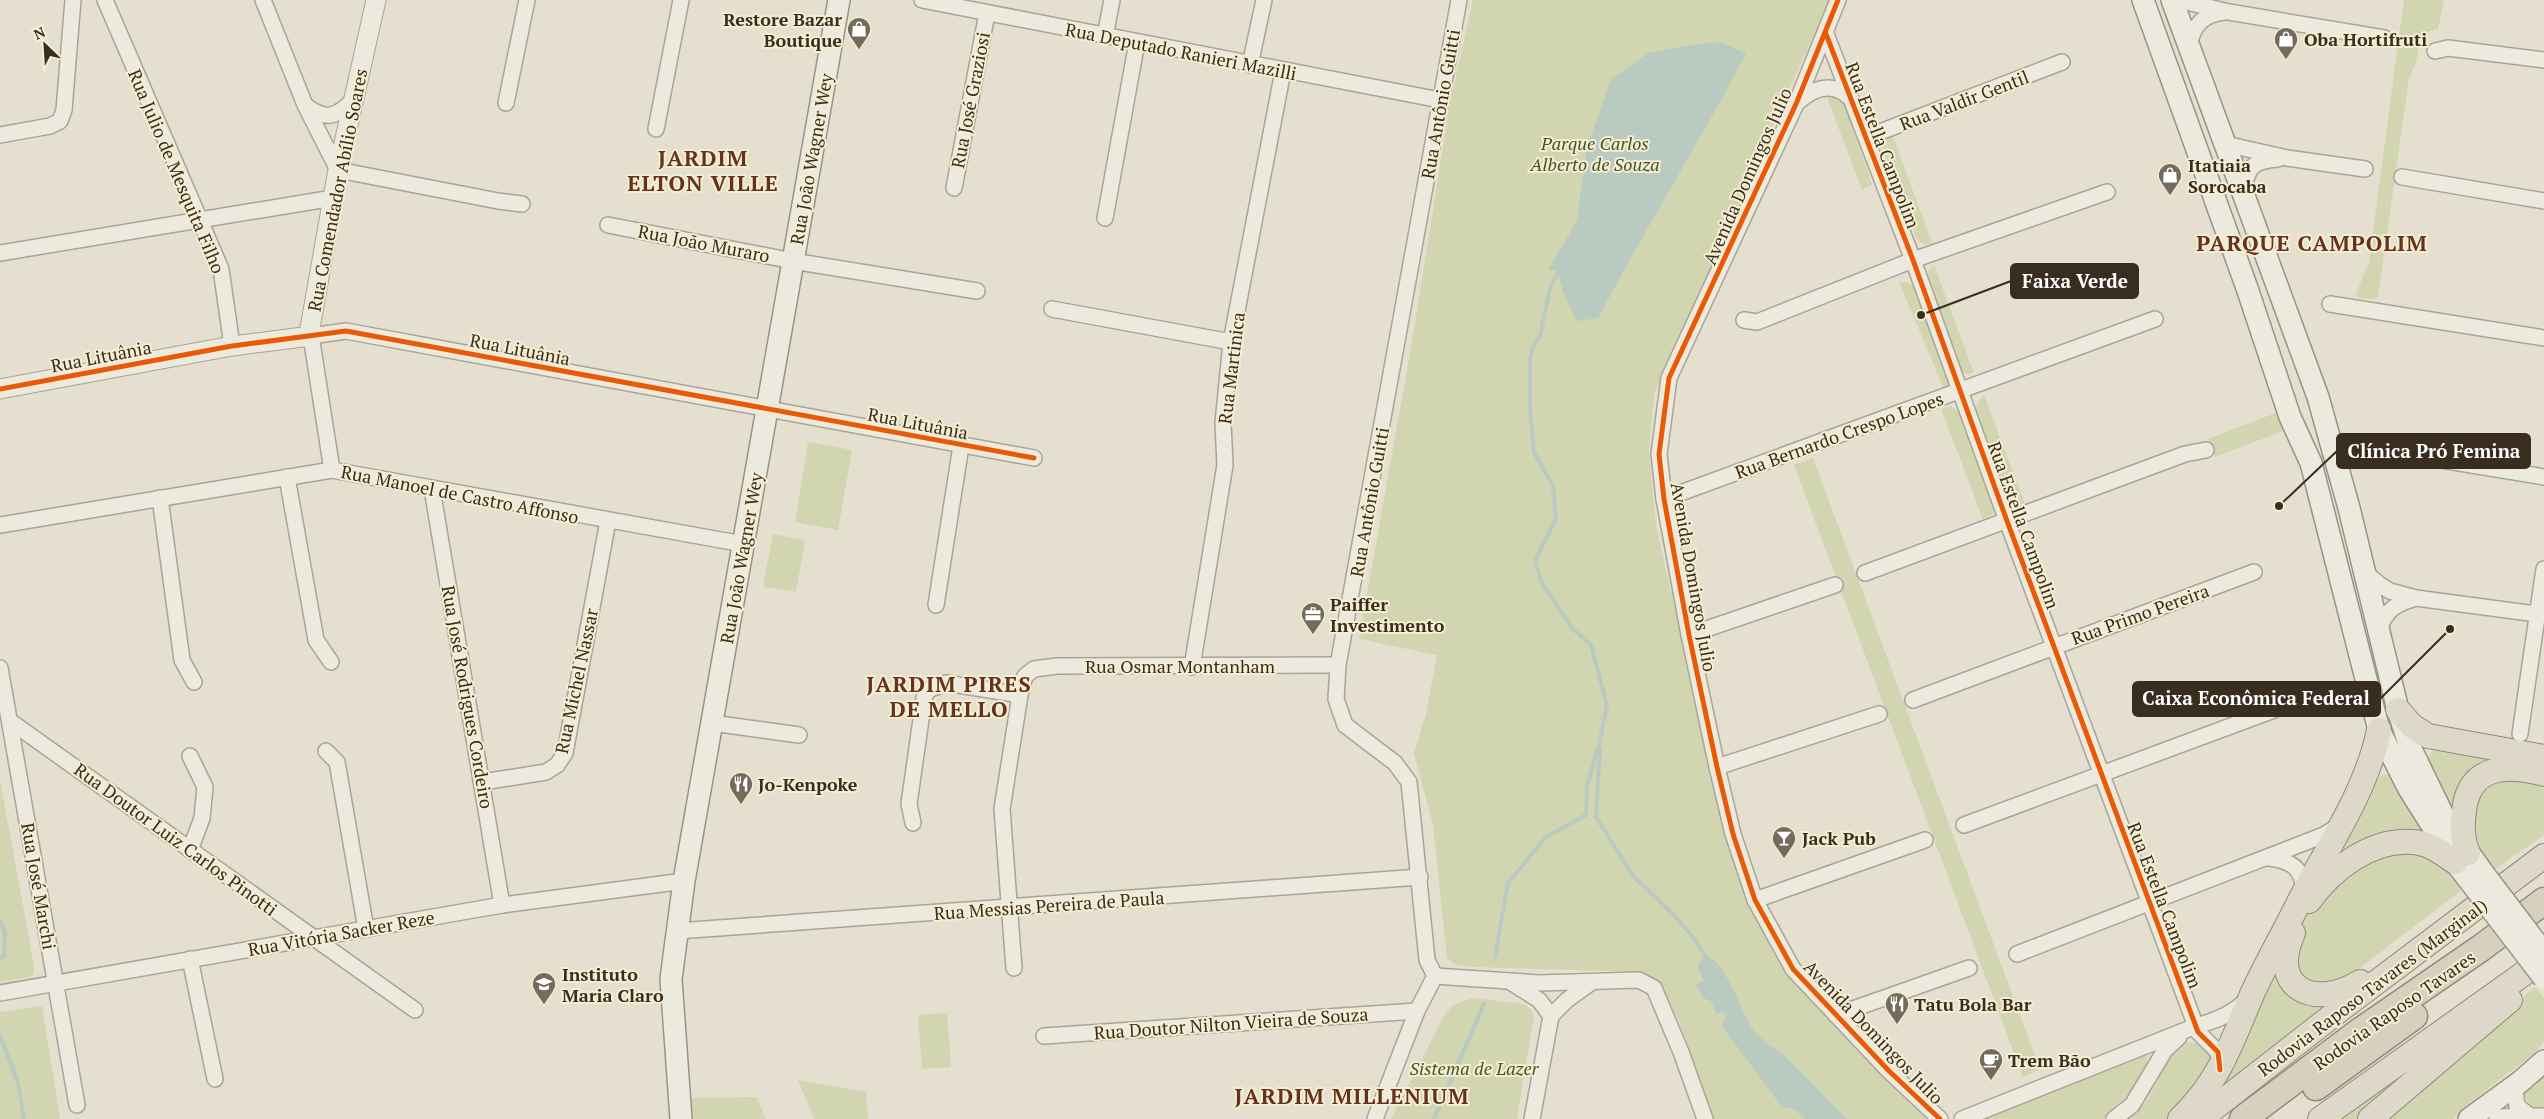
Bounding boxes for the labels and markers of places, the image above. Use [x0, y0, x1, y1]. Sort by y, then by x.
place label: Restore Bazar Boutique [723, 7, 842, 52]
shop icon: Restore Bazar Boutique [846, 16, 872, 50]
shop icon: Oba Hortifruti [2273, 26, 2299, 60]
place label: Oba Hortifruti [2304, 27, 2427, 51]
place label: Itatiaia Sorocaba [2188, 153, 2267, 198]
shop icon: Itatiaia Sorocaba [2157, 162, 2183, 196]
callout: Faixa Verde [2011, 264, 2138, 298]
callout: Clínica Pró Femina [2337, 434, 2530, 468]
place label: Paiffer Investimento [1330, 592, 1445, 637]
office icon: Paiffer Investimento [1300, 601, 1326, 635]
callout: Caixa Econômica Federal [2133, 682, 2380, 716]
restaurant icon: Jo-Kenpoke [728, 771, 754, 805]
place label: Jo-Kenpoke [758, 772, 858, 796]
bar icon: Jack Pub [1771, 825, 1797, 859]
place label: Jack Pub [1802, 826, 1876, 850]
place label: Instituto Maria Claro [562, 962, 664, 1007]
school or university icon: Instituto Maria Claro [531, 971, 557, 1005]
restaurant icon: Tatu Bola Bar [1884, 991, 1910, 1025]
place label: Tatu Bola Bar [1914, 992, 2032, 1016]
cafe icon: Trem Bão [1978, 1047, 2004, 1081]
place label: Trem Bão [2008, 1048, 2091, 1072]

